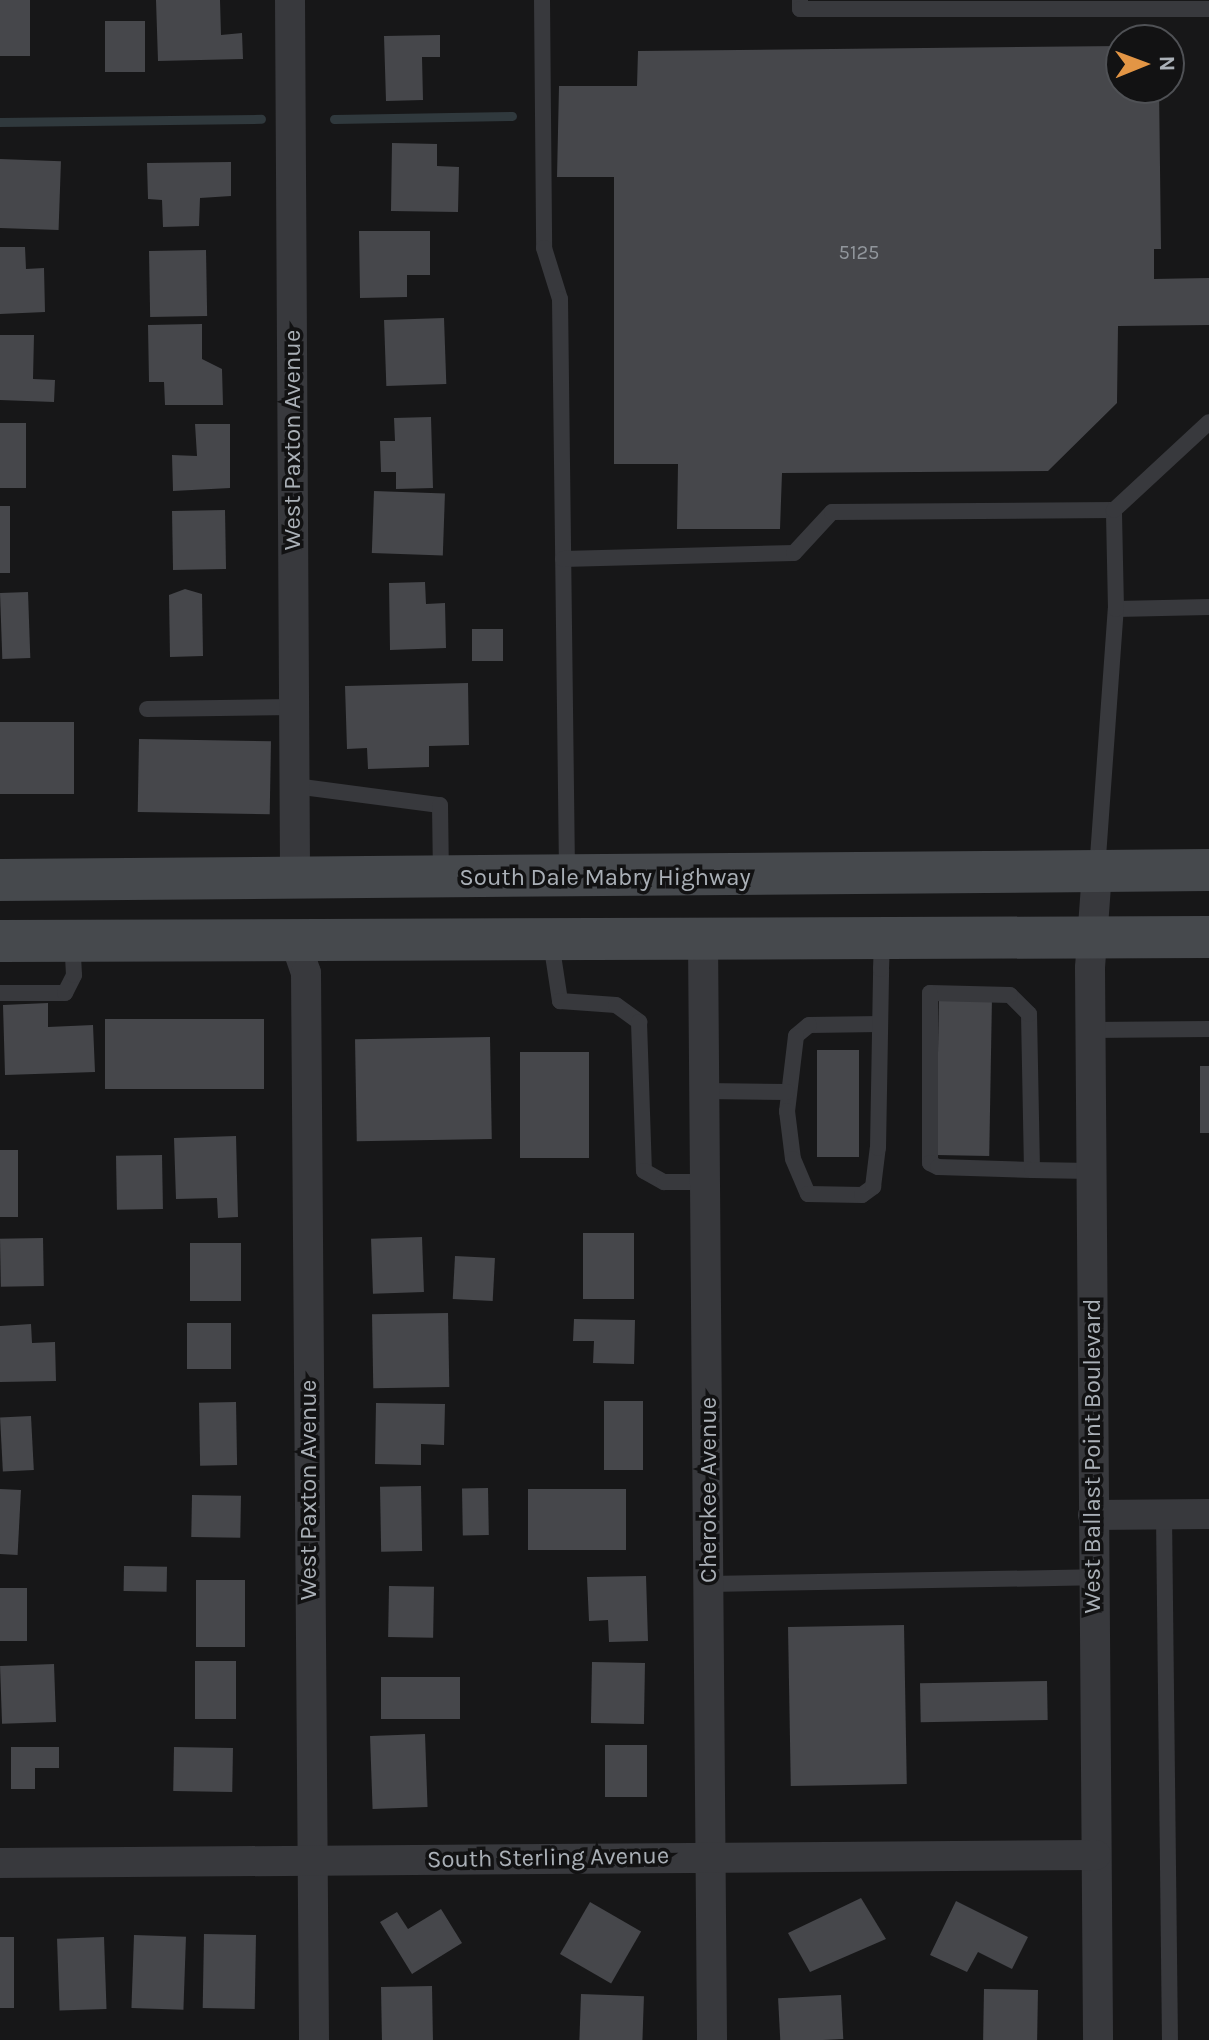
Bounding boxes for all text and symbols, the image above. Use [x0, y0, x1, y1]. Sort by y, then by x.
north arrow [1105, 24, 1185, 104]
text: N [1154, 55, 1180, 72]
house number: 5125 [839, 240, 879, 264]
street label: West Paxton Avenue [279, 330, 307, 550]
street label: South Dale Mabry Highway [459, 864, 751, 892]
street label: West Ballast Point Boulevard [1079, 1299, 1107, 1613]
street label: West Paxton Avenue [295, 1380, 323, 1600]
street label: Cherokee Avenue [695, 1397, 723, 1583]
street label: South Sterling Avenue [427, 1841, 669, 1875]

